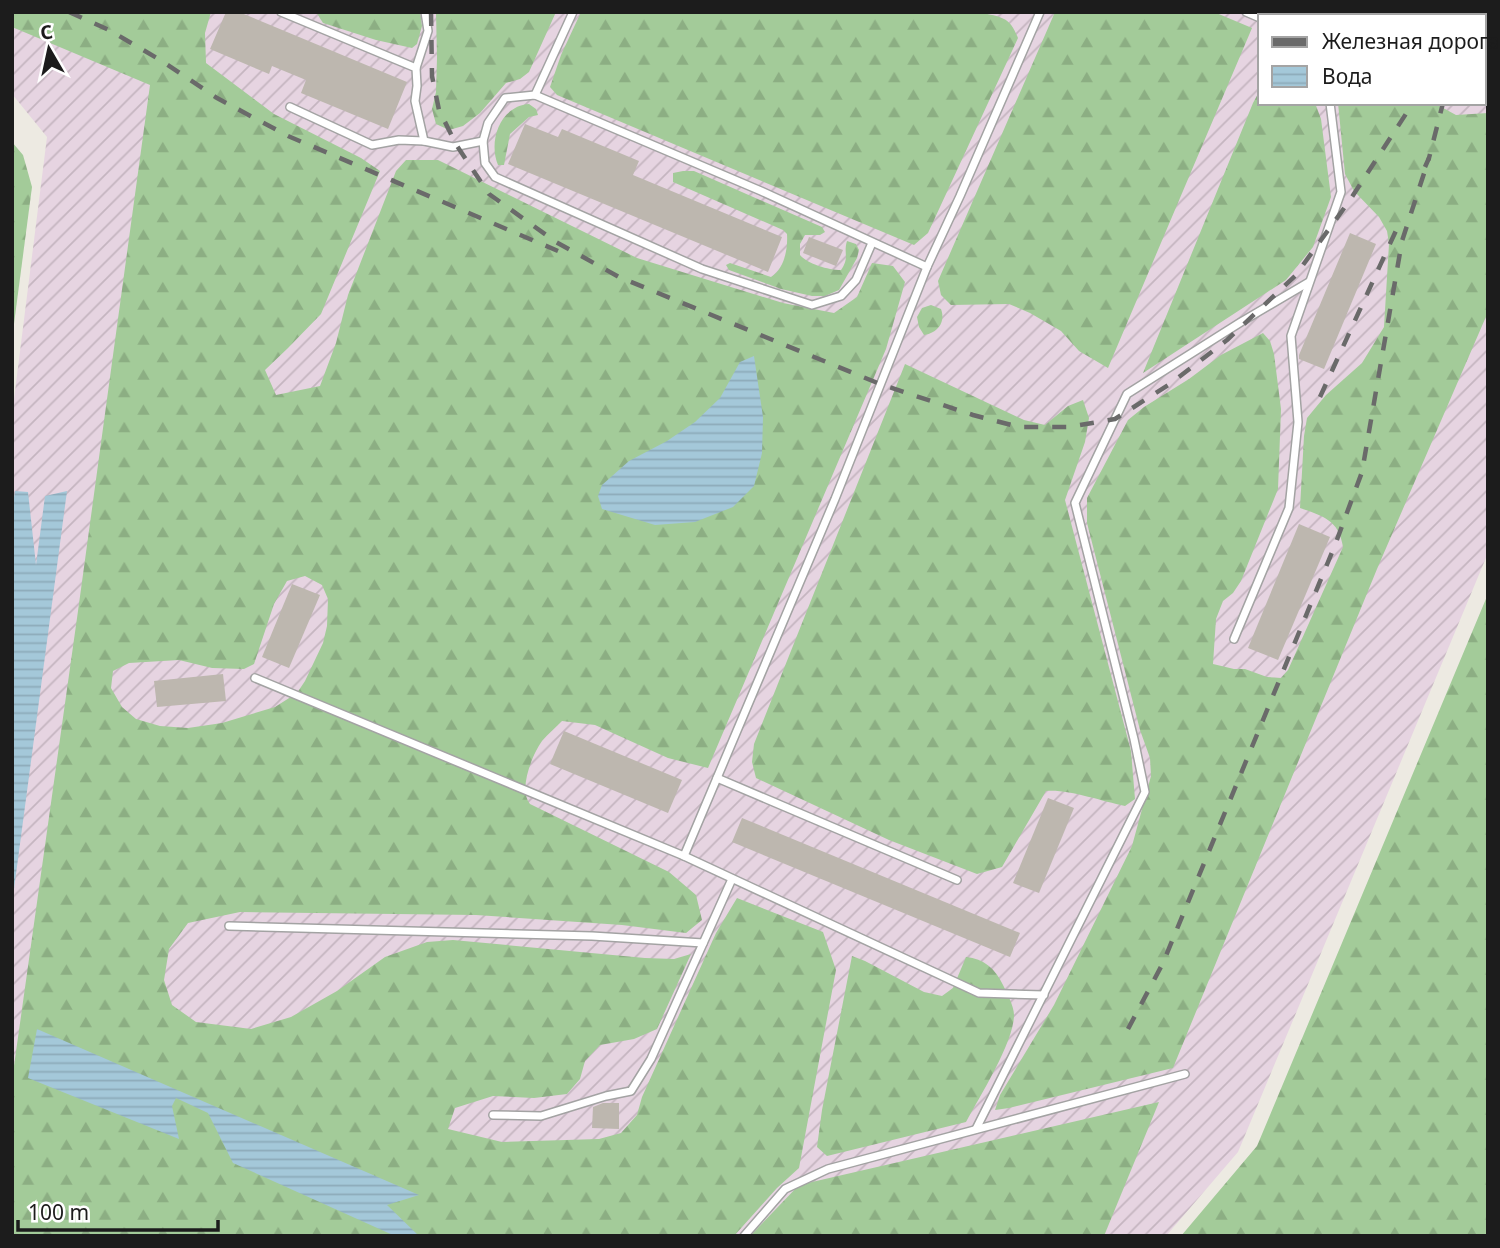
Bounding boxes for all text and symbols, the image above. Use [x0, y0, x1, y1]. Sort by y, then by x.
north arrow [14, 14, 84, 84]
legend [1258, 14, 1486, 105]
text: С [38, 18, 54, 46]
text: Железная дорога [1322, 27, 1500, 55]
text: Вода [1322, 62, 1372, 90]
scale bar [18, 1188, 217, 1232]
text: 100 m [28, 1198, 89, 1226]

